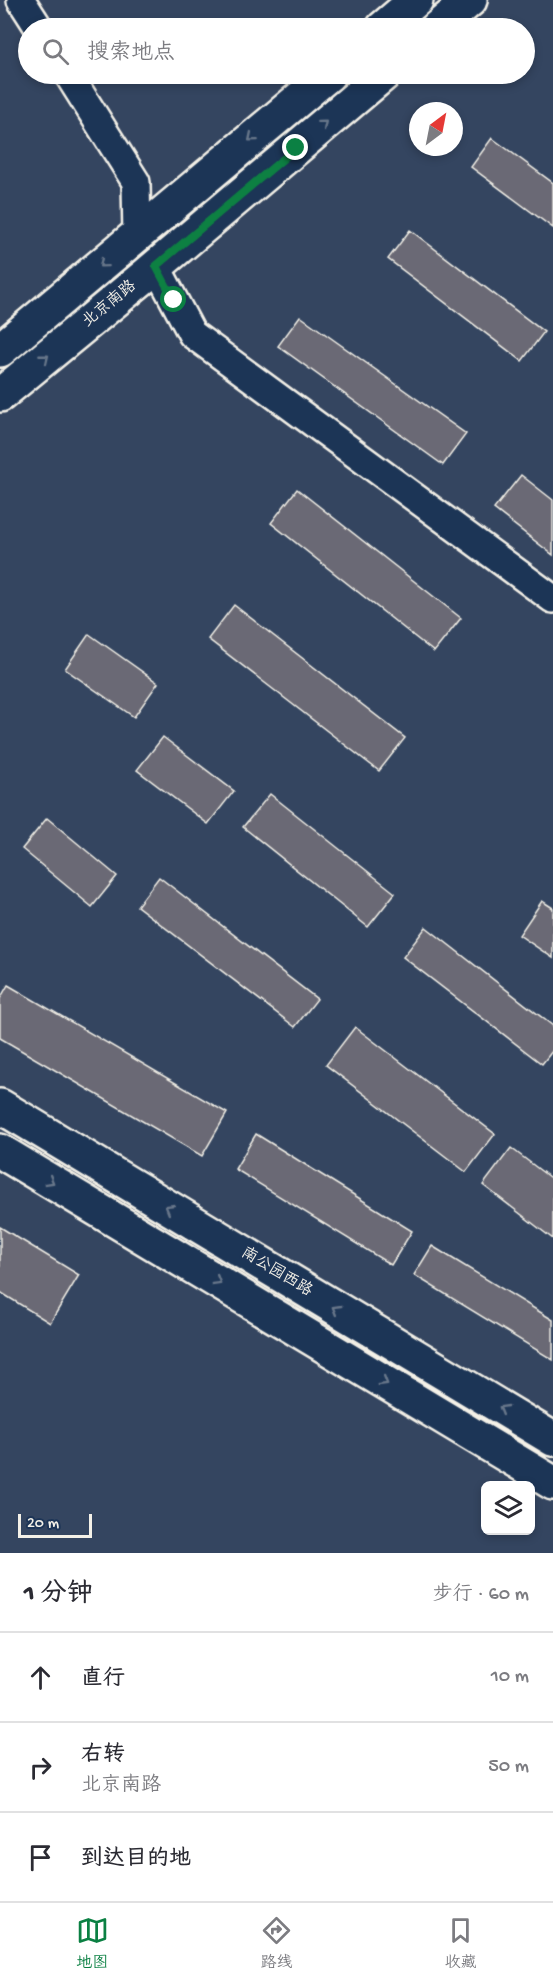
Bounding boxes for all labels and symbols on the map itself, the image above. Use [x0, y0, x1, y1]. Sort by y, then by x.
north arrow [409, 102, 463, 156]
one-way arrow [316, 121, 327, 132]
one-way arrow [248, 131, 259, 142]
route end [282, 134, 308, 160]
one-way arrow [99, 257, 110, 268]
street label: 北京南路 [78, 276, 141, 333]
route start [160, 286, 186, 312]
one-way arrow [38, 354, 49, 365]
one-way arrow [44, 1173, 54, 1185]
one-way arrow [165, 1204, 175, 1215]
street label: 南公园西路 [237, 1243, 316, 1302]
one-way arrow [211, 1274, 221, 1286]
one-way arrow [332, 1304, 342, 1316]
one-way arrow [378, 1374, 388, 1386]
one-way arrow [499, 1405, 509, 1417]
scale bar [18, 1511, 92, 1538]

